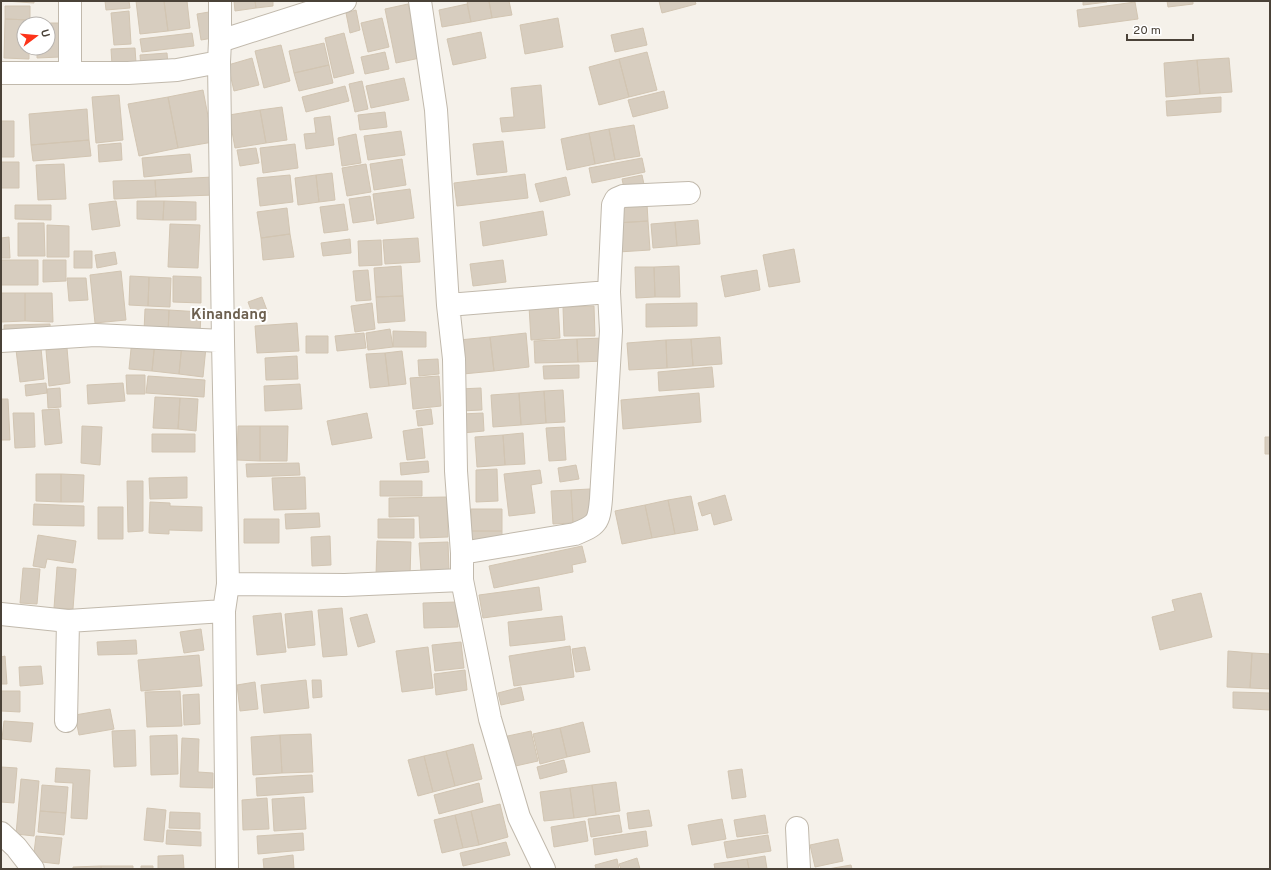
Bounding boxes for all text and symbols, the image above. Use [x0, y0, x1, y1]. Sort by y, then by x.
north arrow [16, 16, 56, 56]
scale bar [1127, 16, 1193, 42]
text: 20 m [1133, 23, 1161, 39]
text: U [37, 28, 52, 39]
district label: Kinandang [191, 306, 267, 325]

